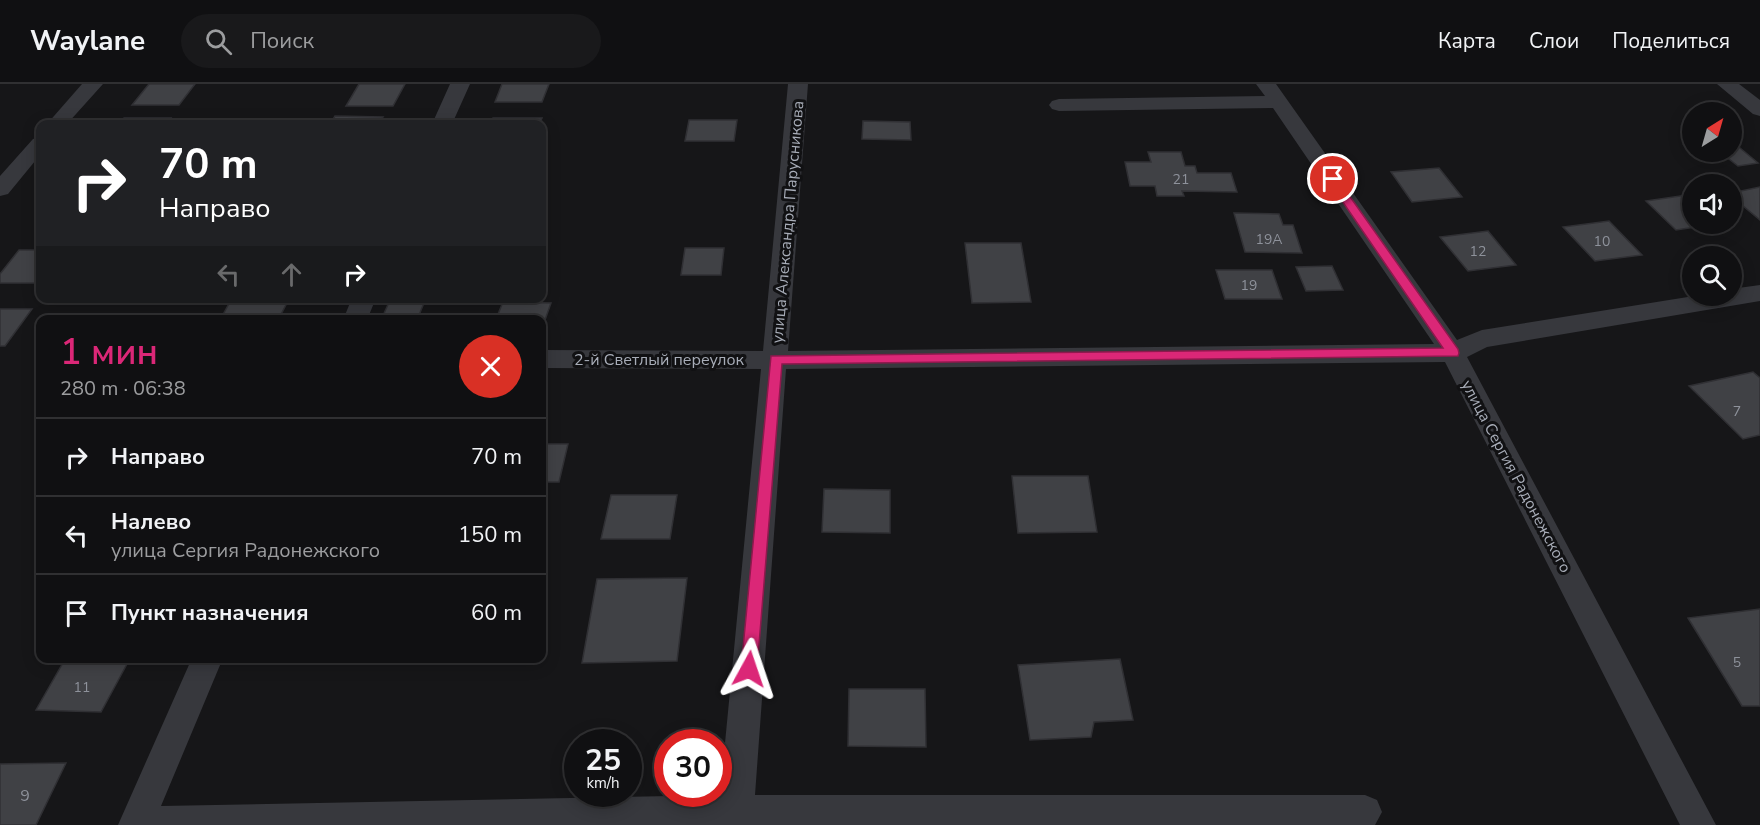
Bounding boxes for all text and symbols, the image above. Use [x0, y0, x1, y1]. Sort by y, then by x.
search box [181, 14, 601, 68]
text: Waylane [30, 22, 145, 60]
icon: search [202, 25, 235, 58]
text: Поиск [250, 26, 314, 56]
text: Карта [1438, 27, 1496, 55]
text: Слои [1529, 27, 1579, 55]
text: Поделиться [1612, 27, 1730, 55]
street label: улица Александра Парусникова [766, 100, 810, 344]
north arrow [1682, 102, 1742, 162]
map controls [1682, 102, 1742, 306]
text: 70 m [159, 136, 258, 193]
icon: right [60, 144, 138, 222]
pin [1307, 153, 1358, 204]
icon: arrive [1316, 162, 1349, 195]
house number: 21 [1173, 170, 1189, 189]
button: sound [1682, 174, 1742, 234]
text: Направо [159, 190, 270, 227]
house number: 19А [1255, 230, 1283, 249]
house number: 10 [1594, 232, 1610, 251]
house number: 12 [1470, 242, 1486, 261]
button: search [1682, 246, 1742, 306]
icon: left [212, 258, 245, 291]
icon: ahead [275, 258, 308, 291]
icon: right [338, 258, 371, 291]
house number: 19 [1241, 276, 1257, 295]
text: 1 мин [60, 328, 158, 377]
button: close [459, 335, 522, 398]
street label: 2-й Светлый переулок [574, 349, 745, 371]
text: 280 m · 06:38 [60, 375, 186, 402]
street label: улица Сергия Радонежского [1456, 376, 1576, 577]
house number: 7 [1733, 402, 1741, 421]
icon: right [60, 441, 93, 474]
text: Направо [111, 442, 205, 472]
text: 70 m [471, 442, 522, 472]
text: Налево [111, 507, 191, 537]
icon: left [60, 519, 93, 552]
text: 150 m [458, 520, 522, 550]
text: улица Сергия Радонежского [111, 537, 380, 564]
icon: arrive [60, 597, 93, 630]
text: Пункт назначения [111, 598, 309, 628]
text: 60 m [471, 598, 522, 628]
position arrow [717, 637, 781, 701]
house number: 5 [1733, 653, 1741, 672]
house number: 11 [74, 678, 90, 697]
speed limit sign: 30 [654, 729, 732, 807]
text: 25 [585, 740, 621, 781]
text: km/h [586, 773, 620, 793]
house number: 9 [20, 785, 30, 807]

